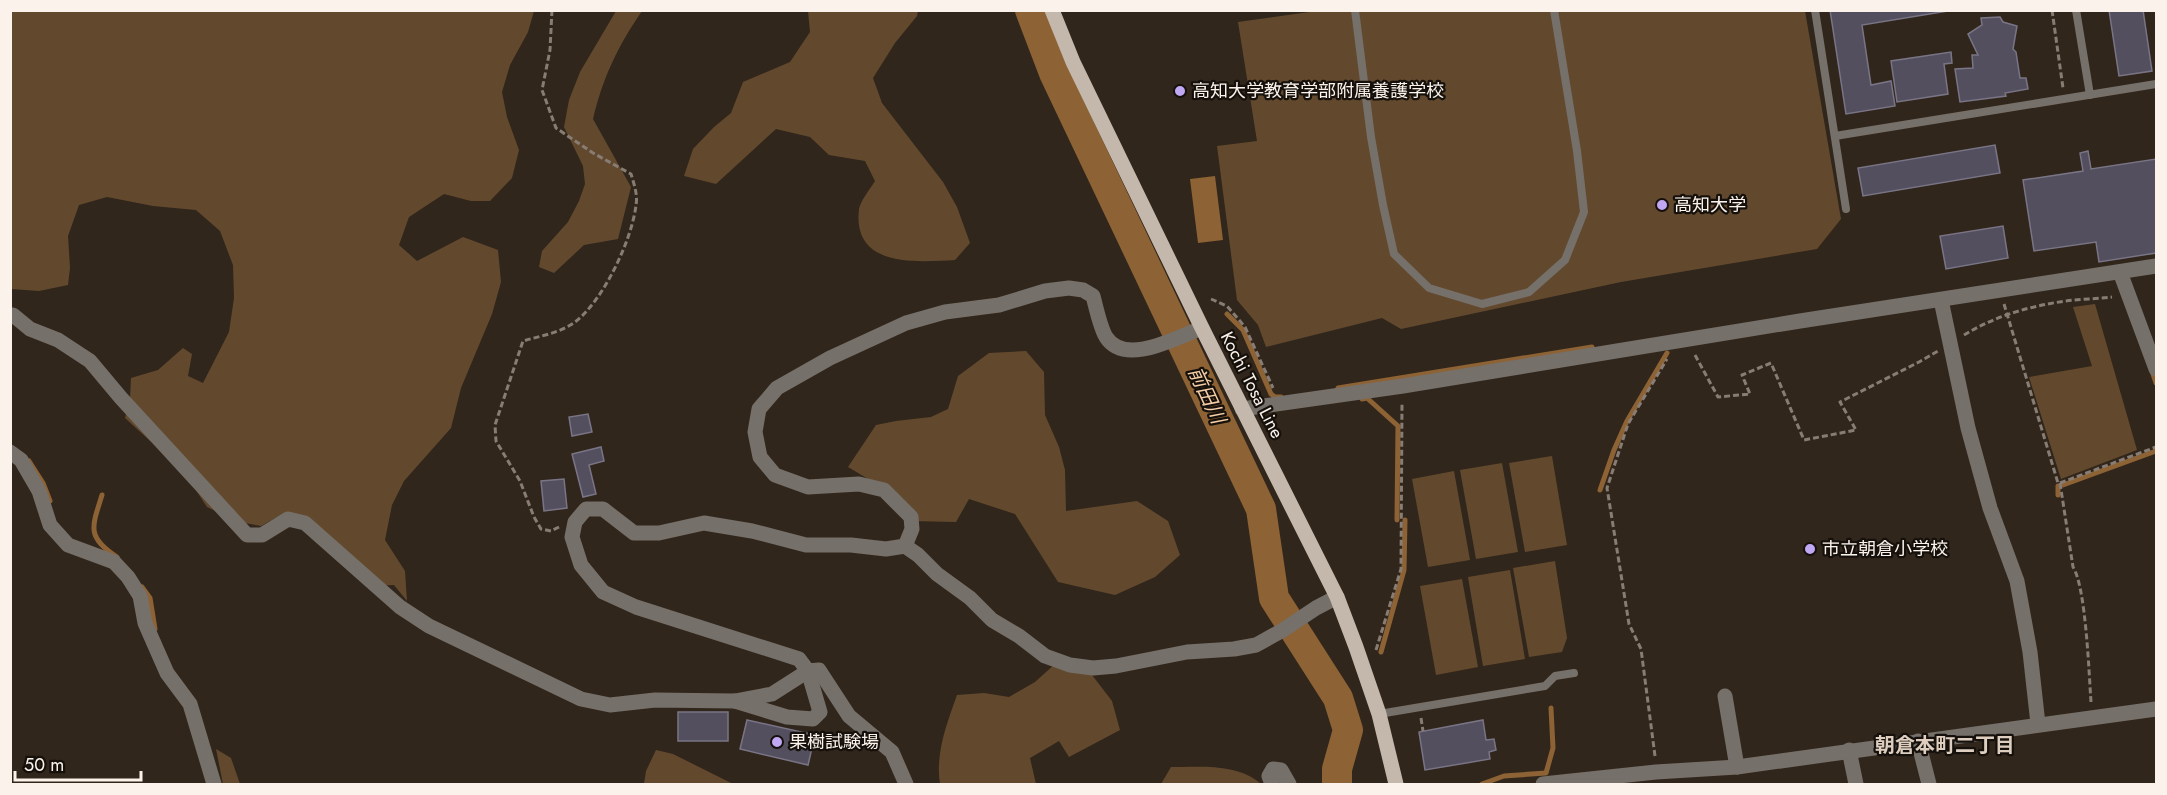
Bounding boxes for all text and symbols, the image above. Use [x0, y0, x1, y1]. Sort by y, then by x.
place label: 高知大学教育学部附属養護学校 [1192, 78, 1444, 104]
marker: 高知大学教育学部附属養護学校 [1173, 84, 1187, 98]
place label: 高知大学 [1674, 192, 1746, 218]
marker: 高知大学 [1655, 198, 1669, 212]
street label: Kochi Tosa Line [1214, 327, 1290, 443]
water label: 前田川 [1181, 362, 1233, 430]
place label: 市立朝倉小学校 [1822, 536, 1948, 562]
marker: 市立朝倉小学校 [1803, 542, 1817, 556]
place label: 果樹試験場 [789, 729, 879, 755]
district label: 朝倉本町二丁目 [1875, 731, 2015, 760]
marker: 果樹試験場 [770, 735, 784, 749]
scale bar [15, 744, 141, 782]
text: 50 m [24, 752, 64, 778]

